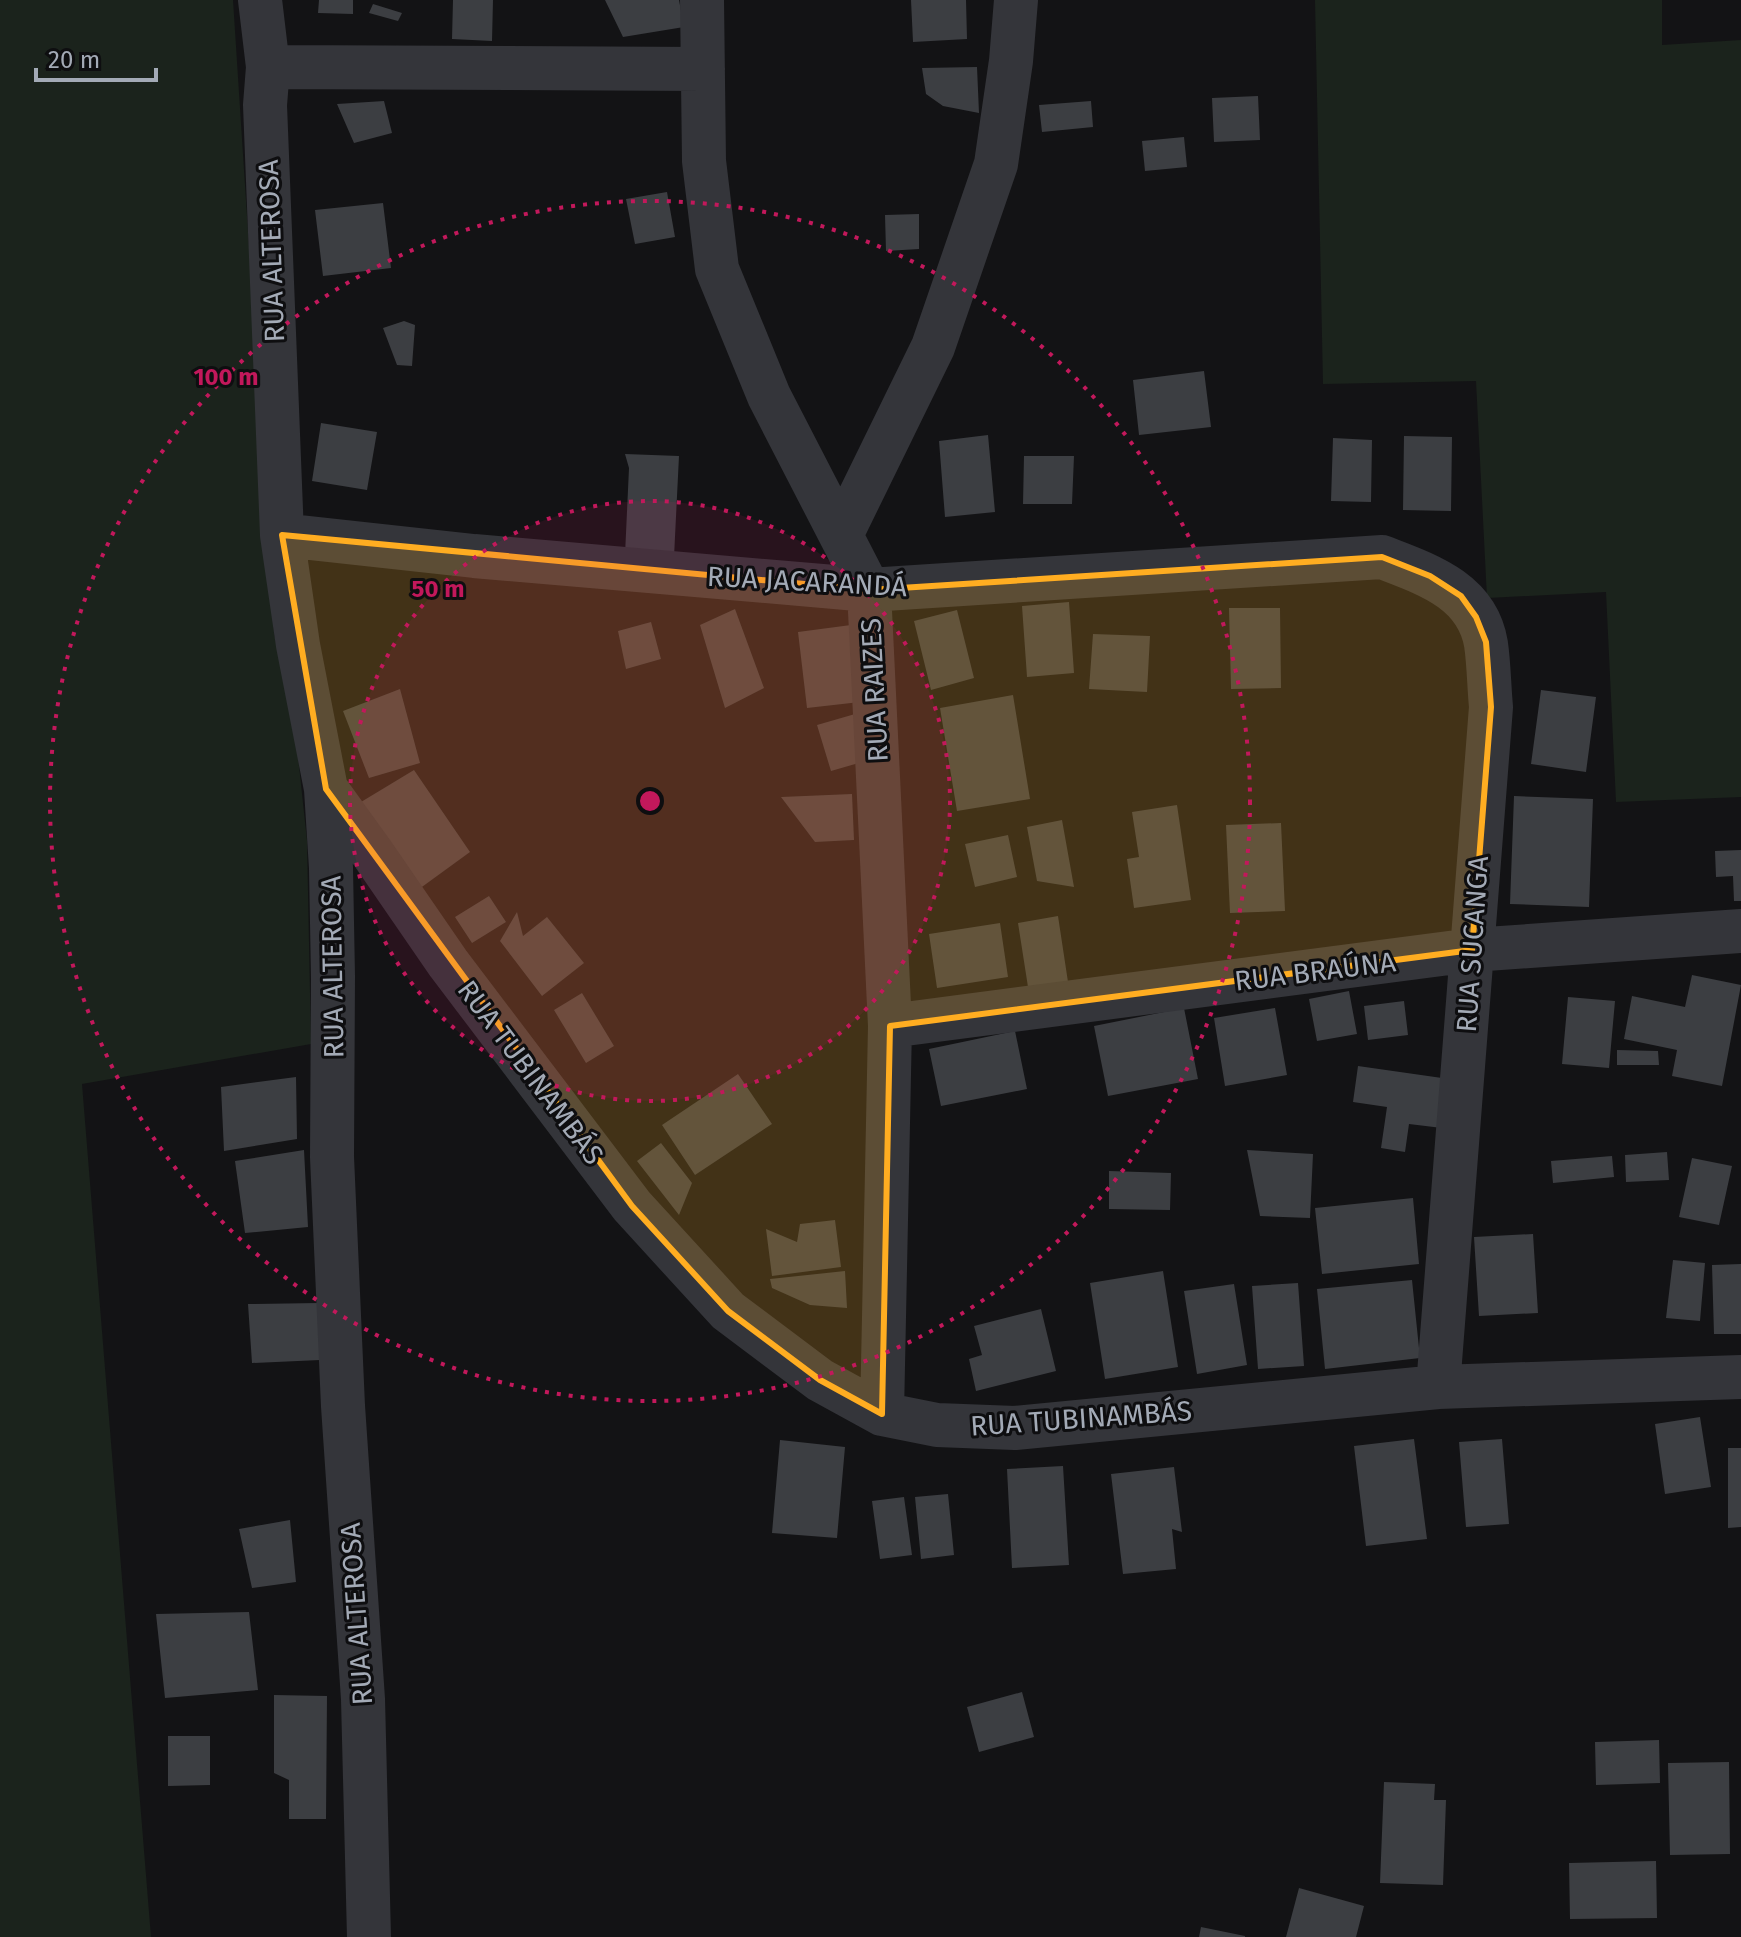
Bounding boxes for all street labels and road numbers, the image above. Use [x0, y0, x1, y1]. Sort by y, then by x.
street label: RUA ALTEROSA [252, 159, 291, 343]
street label: RUA JACARANDÁ [706, 560, 908, 603]
street label: RUA RAIZES [854, 617, 895, 763]
street label: RUA SUCANGA [1450, 855, 1495, 1033]
street label: RUA ALTEROSA [314, 875, 351, 1059]
street label: RUA BRAÚNA [1233, 945, 1397, 998]
street label: RUA TUBINAMBÁS [451, 974, 611, 1171]
street label: RUA TUBINAMBÁS [969, 1394, 1193, 1443]
street label: RUA ALTEROSA [334, 1522, 379, 1706]

